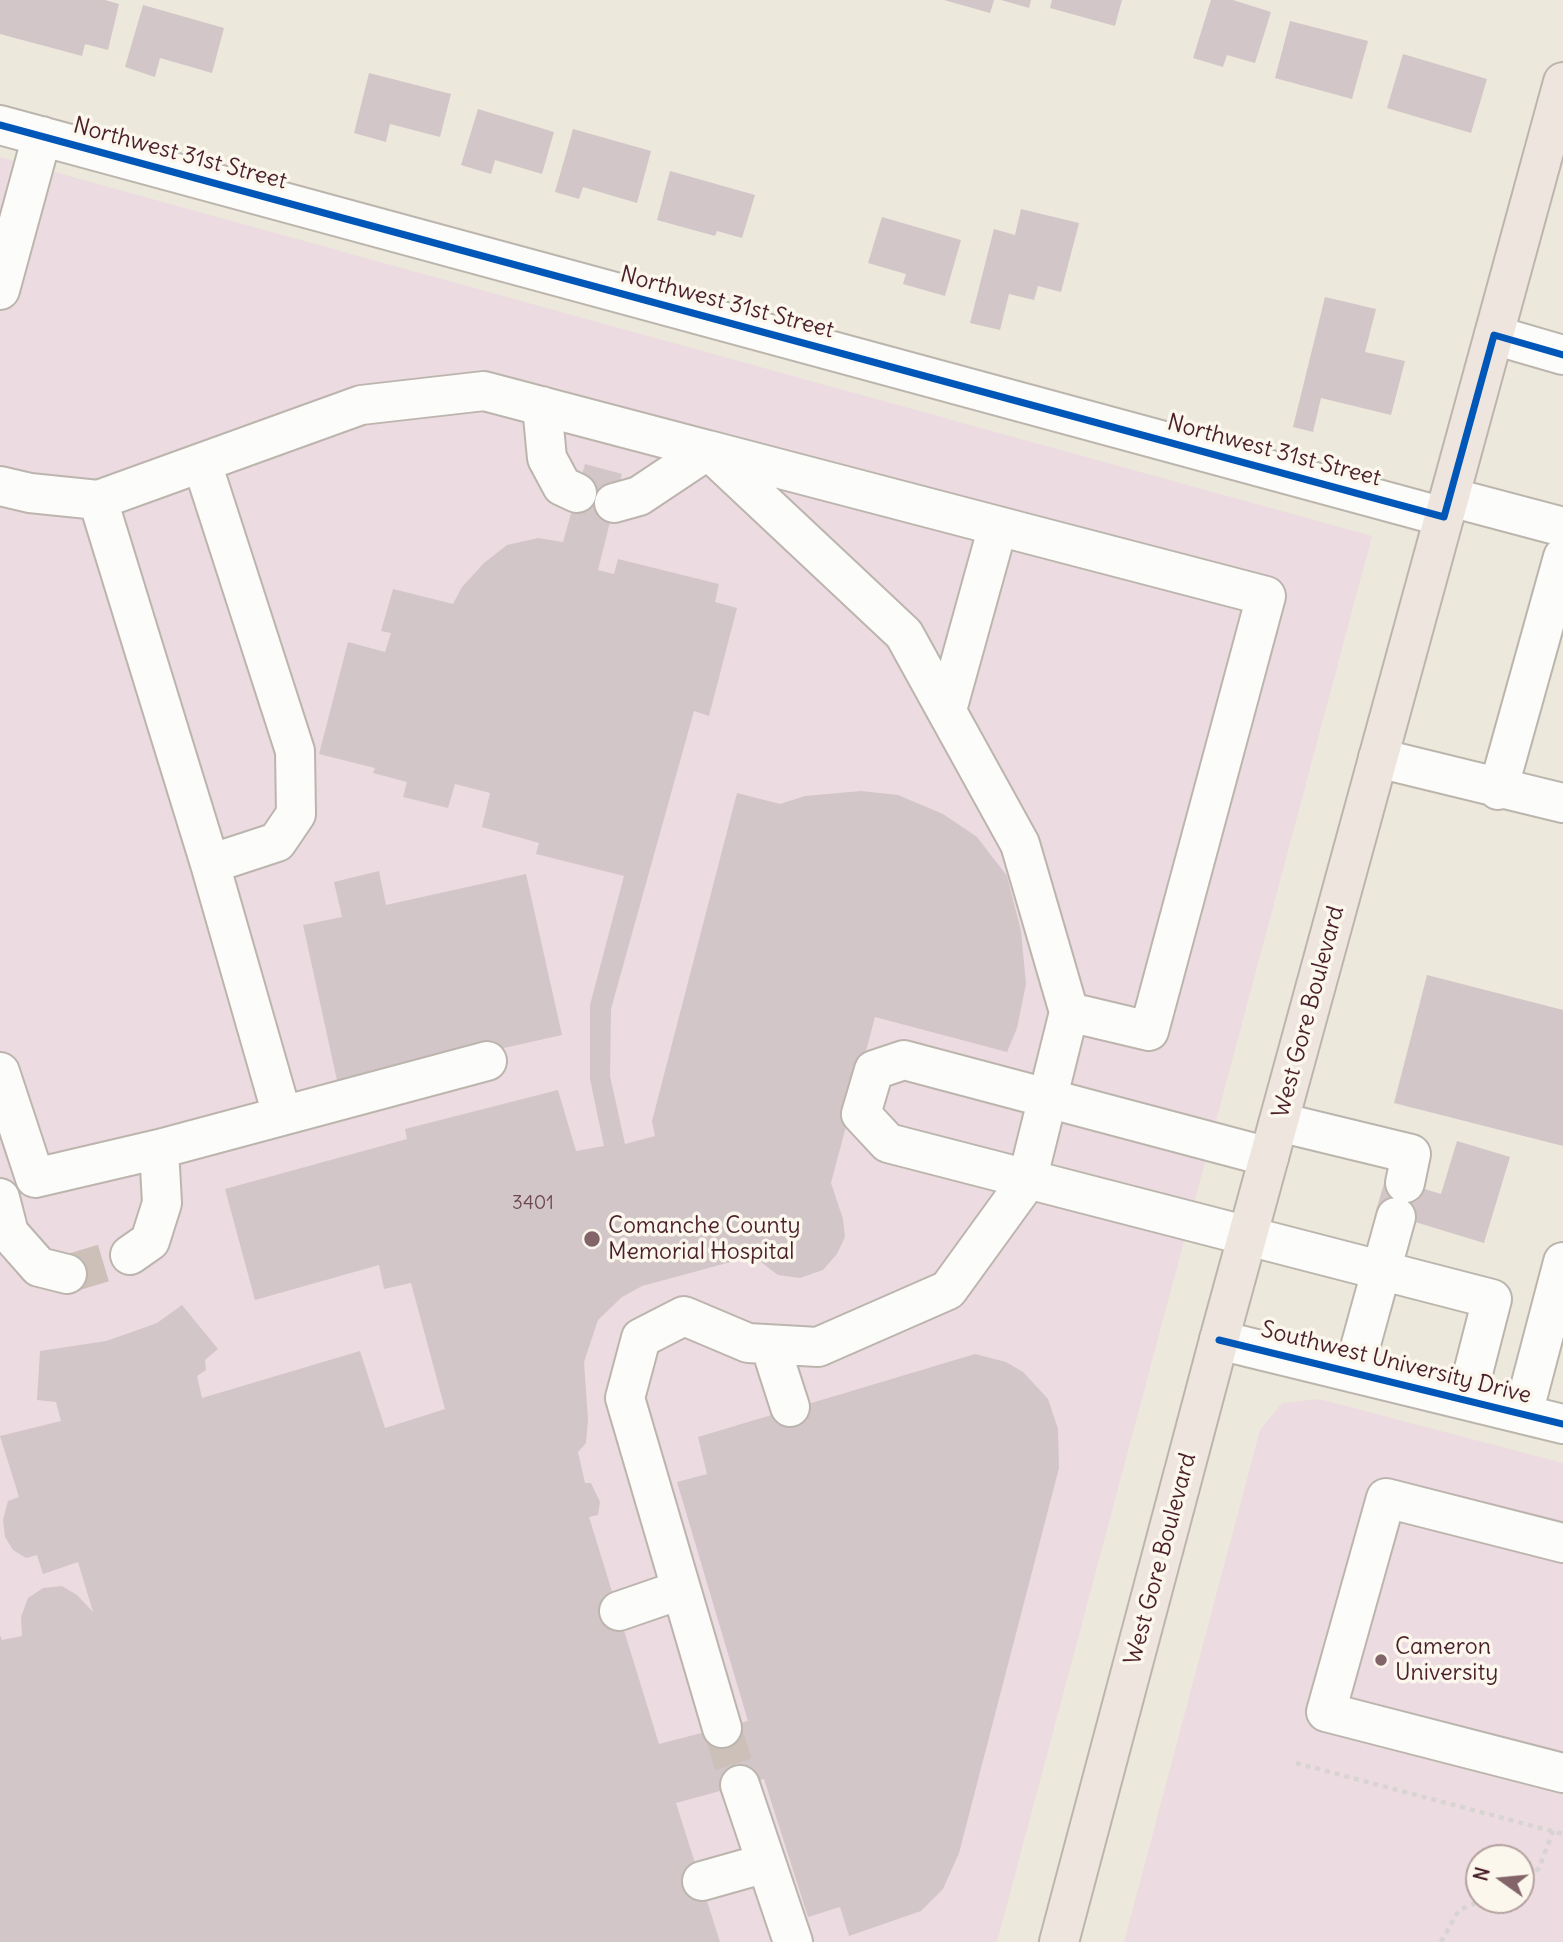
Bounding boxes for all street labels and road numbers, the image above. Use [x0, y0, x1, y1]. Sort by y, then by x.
street label: Northwest 31st Street [70, 112, 290, 196]
street label: Northwest 31st Street [617, 261, 837, 345]
street label: Northwest 31st Street [1164, 409, 1384, 493]
street label: West Gore Boulevard [1267, 903, 1351, 1121]
street label: Southwest University Drive [1258, 1316, 1534, 1410]
street label: West Gore Boulevard [1119, 1450, 1203, 1668]

